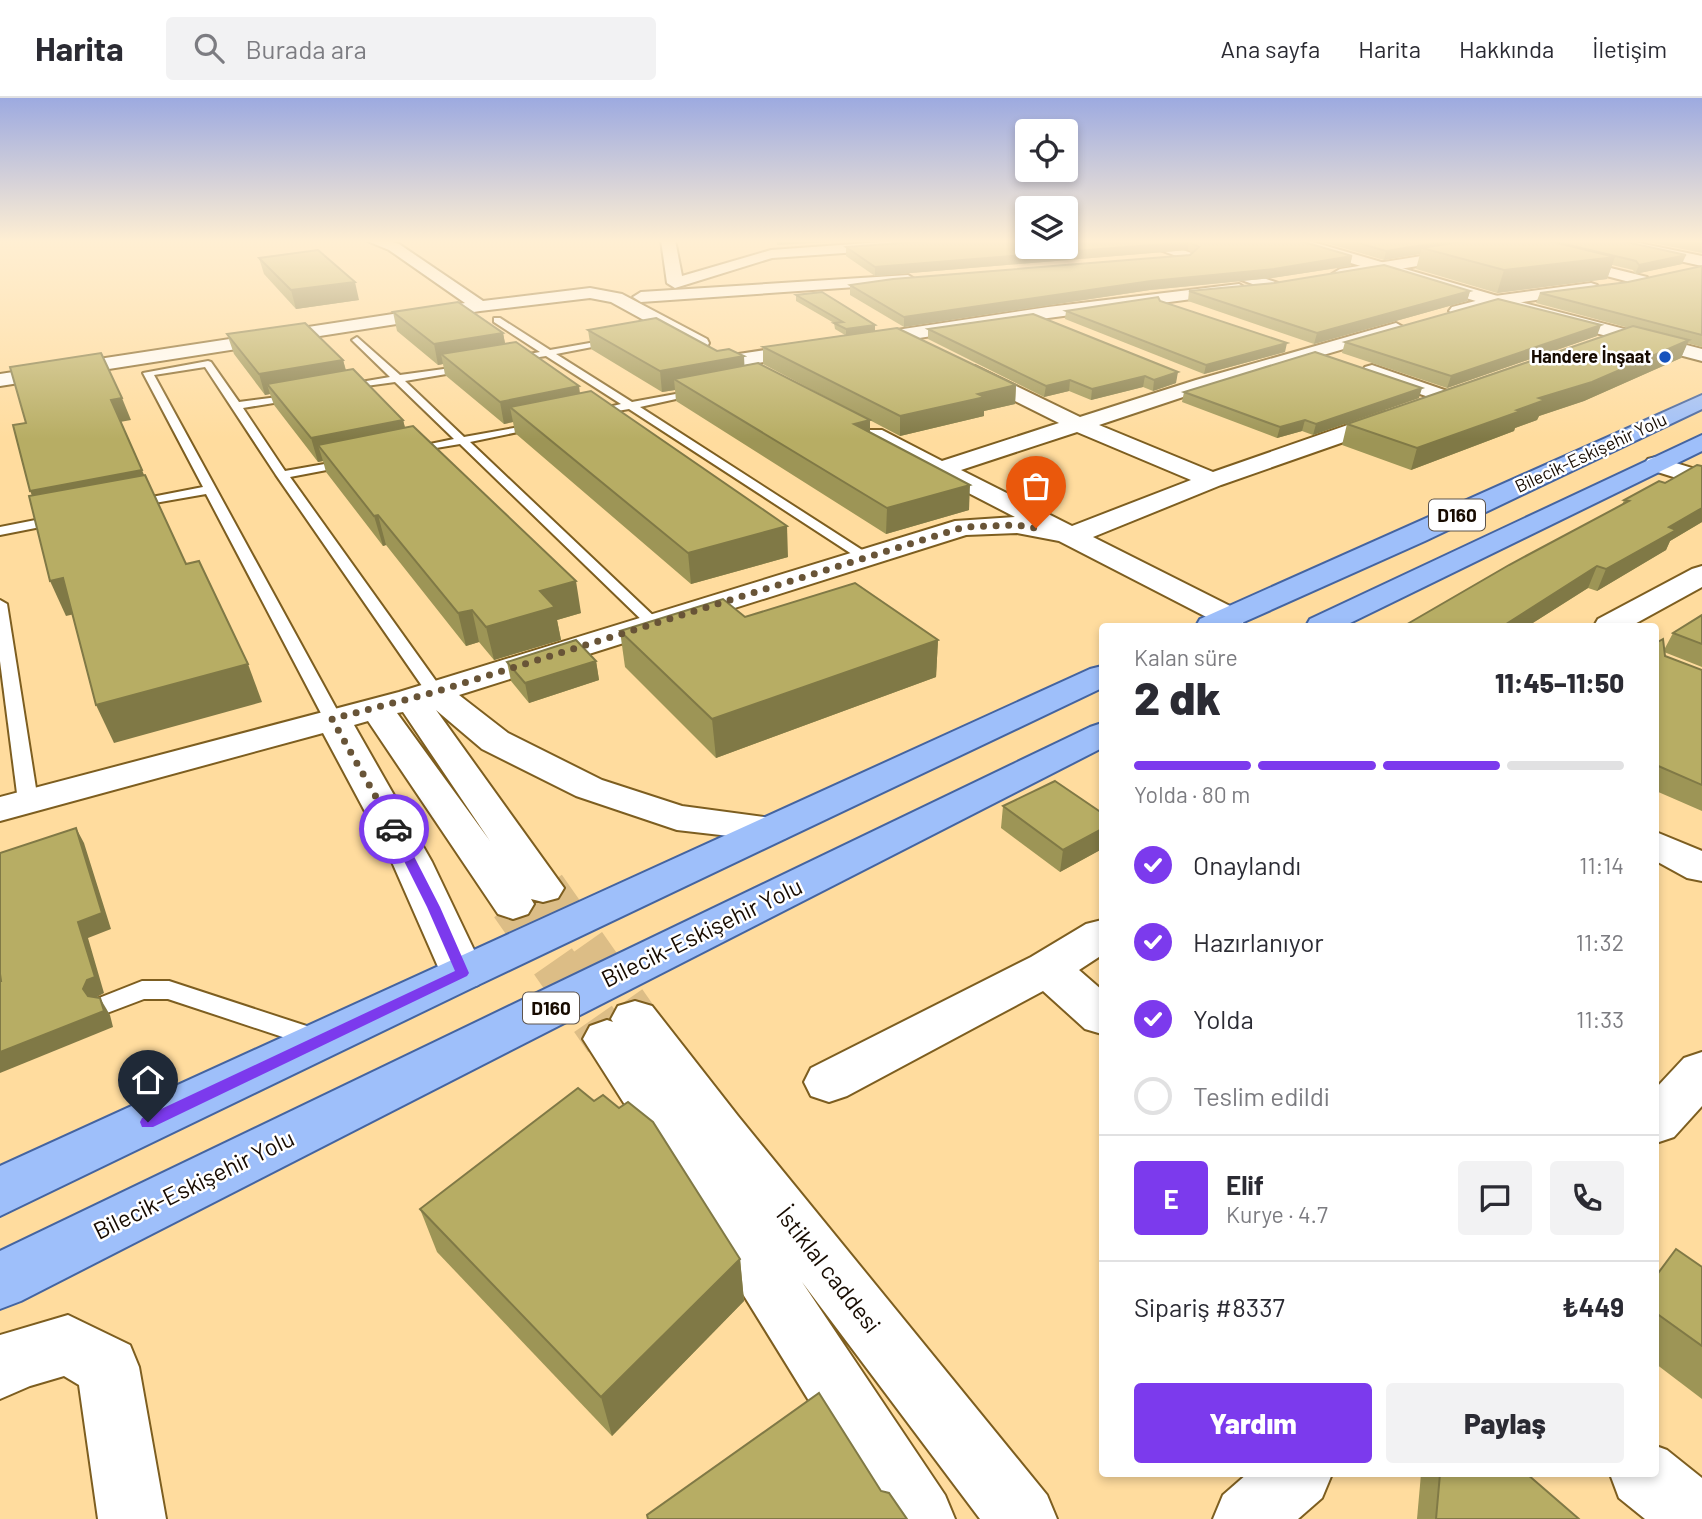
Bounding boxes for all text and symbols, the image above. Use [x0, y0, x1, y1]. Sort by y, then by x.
search box [166, 17, 656, 80]
text: Harita [35, 28, 124, 68]
icon: search [190, 29, 228, 67]
text: Burada ara [246, 33, 367, 64]
text: Ana sayfa [1221, 34, 1320, 63]
text: Harita [1358, 34, 1421, 63]
text: Hakkında [1459, 34, 1554, 63]
text: İletişim [1592, 34, 1667, 63]
map controls [1015, 119, 1078, 259]
button: locate [1015, 119, 1078, 182]
button: layers [1015, 196, 1078, 259]
place label: Handere İnşaat [1531, 345, 1651, 367]
marker: Handere İnşaat [1657, 349, 1673, 365]
street label: Bilecik-Eskişehir Yolu [1511, 407, 1670, 497]
pin [1006, 456, 1066, 528]
icon: bag [1017, 467, 1055, 505]
road number: D160 [1429, 500, 1485, 530]
text: Kalan süre [1134, 643, 1238, 671]
text: 11:45–11:50 [1495, 667, 1624, 698]
text: 2 dk [1134, 669, 1221, 724]
text: Yolda · 80 m [1134, 780, 1250, 808]
courier [359, 794, 429, 864]
icon: car [375, 810, 413, 848]
icon: check [1134, 846, 1172, 884]
text: Onaylandı [1193, 849, 1301, 880]
text: 11:14 [1579, 851, 1624, 879]
street label: Bilecik-Eskişehir Yolu [596, 870, 806, 993]
icon: check [1134, 923, 1172, 961]
text: Hazırlanıyor [1193, 926, 1324, 957]
text: 11:32 [1576, 928, 1624, 956]
road number: D160 [523, 992, 579, 1024]
icon: check [1134, 1000, 1172, 1038]
text: Yolda [1193, 1003, 1254, 1034]
text: 11:33 [1576, 1005, 1624, 1033]
pin [118, 1050, 178, 1122]
icon: home [129, 1061, 167, 1099]
text: Teslim edildi [1193, 1080, 1330, 1111]
street label: Bilecik-Eskişehir Yolu [88, 1122, 298, 1245]
button: chat [1458, 1161, 1532, 1235]
button: phone [1550, 1161, 1624, 1235]
text: Elif [1226, 1169, 1264, 1200]
text: E [1163, 1183, 1179, 1214]
street label: İstiklal caddesi [771, 1200, 887, 1338]
text: Kurye · 4.7 [1226, 1200, 1328, 1228]
text: Sipariş #8337 [1134, 1291, 1285, 1322]
text: ₺449 [1562, 1291, 1624, 1322]
button: Yardım [1134, 1383, 1372, 1463]
button: Paylaş [1386, 1383, 1624, 1463]

